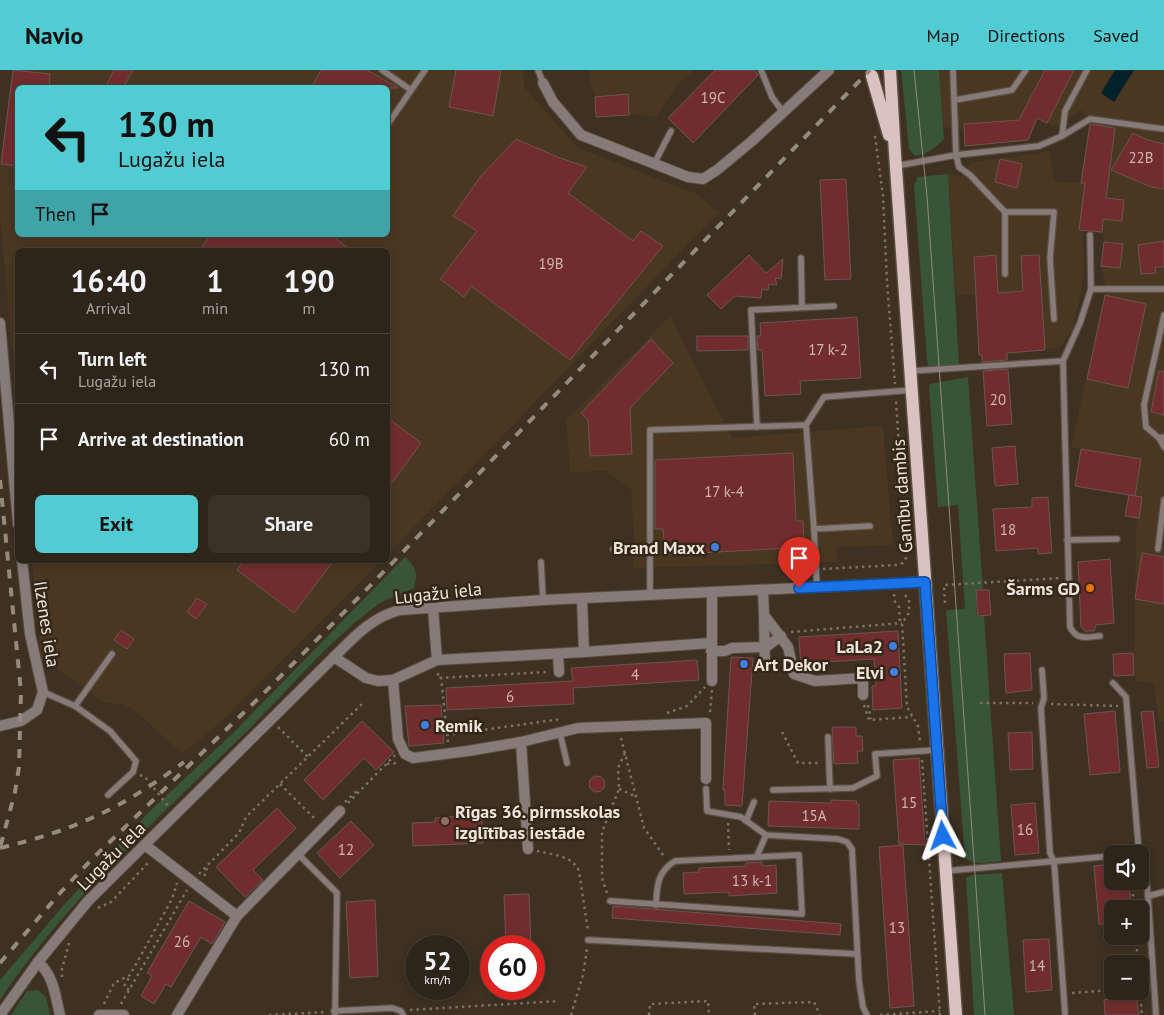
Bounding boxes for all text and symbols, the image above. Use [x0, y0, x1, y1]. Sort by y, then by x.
text: Navio [25, 20, 83, 51]
text: Map [927, 24, 959, 47]
text: Directions [987, 24, 1065, 47]
text: Saved [1093, 24, 1139, 47]
house number: 19C [701, 88, 725, 107]
text: 130 m [118, 101, 215, 147]
icon: left [35, 105, 100, 170]
text: Lugažu iela [118, 145, 226, 173]
house number: 22B [1128, 148, 1154, 167]
icon: arrive [86, 200, 114, 228]
text: Then [35, 202, 76, 226]
house number: 19B [538, 254, 564, 273]
text: 16:40 [70, 261, 147, 300]
text: 1 [207, 261, 224, 300]
text: 190 [283, 261, 335, 300]
text: Arrival [86, 298, 131, 318]
text: min [202, 298, 228, 318]
text: m [303, 298, 316, 318]
house number: 17 k-2 [808, 340, 848, 359]
text: Turn left [78, 347, 147, 371]
icon: left [35, 355, 63, 383]
text: 130 m [318, 357, 370, 381]
text: Lugažu iela [78, 371, 156, 391]
house number: 20 [990, 390, 1006, 409]
icon: arrive [35, 425, 63, 453]
text: Arrive at destination [78, 427, 244, 451]
text: 60 m [329, 427, 370, 451]
street label: Ganību dambis [887, 438, 917, 554]
house number: 17 k-4 [704, 482, 744, 501]
button: Exit [35, 495, 198, 553]
button: Share [208, 495, 370, 553]
house number: 18 [1000, 520, 1016, 539]
place label: Brand Maxx [613, 536, 706, 559]
pin [778, 537, 820, 588]
marker: Brand Maxx [709, 541, 721, 553]
icon: arrive [785, 544, 813, 572]
street label: Lugažu iela [393, 577, 483, 609]
place label: Šarms GD [1006, 577, 1080, 600]
street label: Ilzenes iela [29, 579, 65, 669]
marker: Šarms GD [1084, 582, 1096, 594]
place label: LaLa2 [836, 635, 883, 658]
marker: LaLa2 [887, 640, 899, 652]
place label: Art Dekor [754, 653, 829, 676]
marker: Art Dekor [738, 658, 750, 670]
place label: Elvi [856, 661, 884, 684]
house number: 4 [631, 665, 639, 684]
marker: Elvi [888, 666, 900, 678]
house number: 6 [506, 687, 514, 706]
place label: Remik [435, 714, 482, 737]
marker: Remik [419, 719, 431, 731]
house number: 15 [901, 793, 917, 812]
place label: Rīgas 36. pirmsskolas izglītības iestāde [455, 800, 621, 844]
house number: 15A [801, 806, 827, 825]
position arrow [916, 809, 968, 861]
marker: Rīgas 36. pirmsskolas izglītības iestāde [439, 815, 451, 827]
street label: Lugažu iela [72, 817, 150, 895]
house number: 16 [1017, 820, 1033, 839]
house number: 12 [338, 840, 354, 859]
map controls [1104, 845, 1149, 1000]
button: sound [1104, 845, 1149, 890]
house number: 13 k-1 [732, 871, 772, 890]
button: + [1104, 900, 1149, 945]
house number: 13 [889, 918, 905, 937]
house number: 26 [174, 932, 190, 951]
speed limit sign: 60 [480, 935, 545, 1000]
text: 52 [423, 945, 452, 977]
button: − [1104, 955, 1149, 1000]
house number: 14 [1029, 956, 1045, 975]
text: km/h [424, 972, 451, 987]

